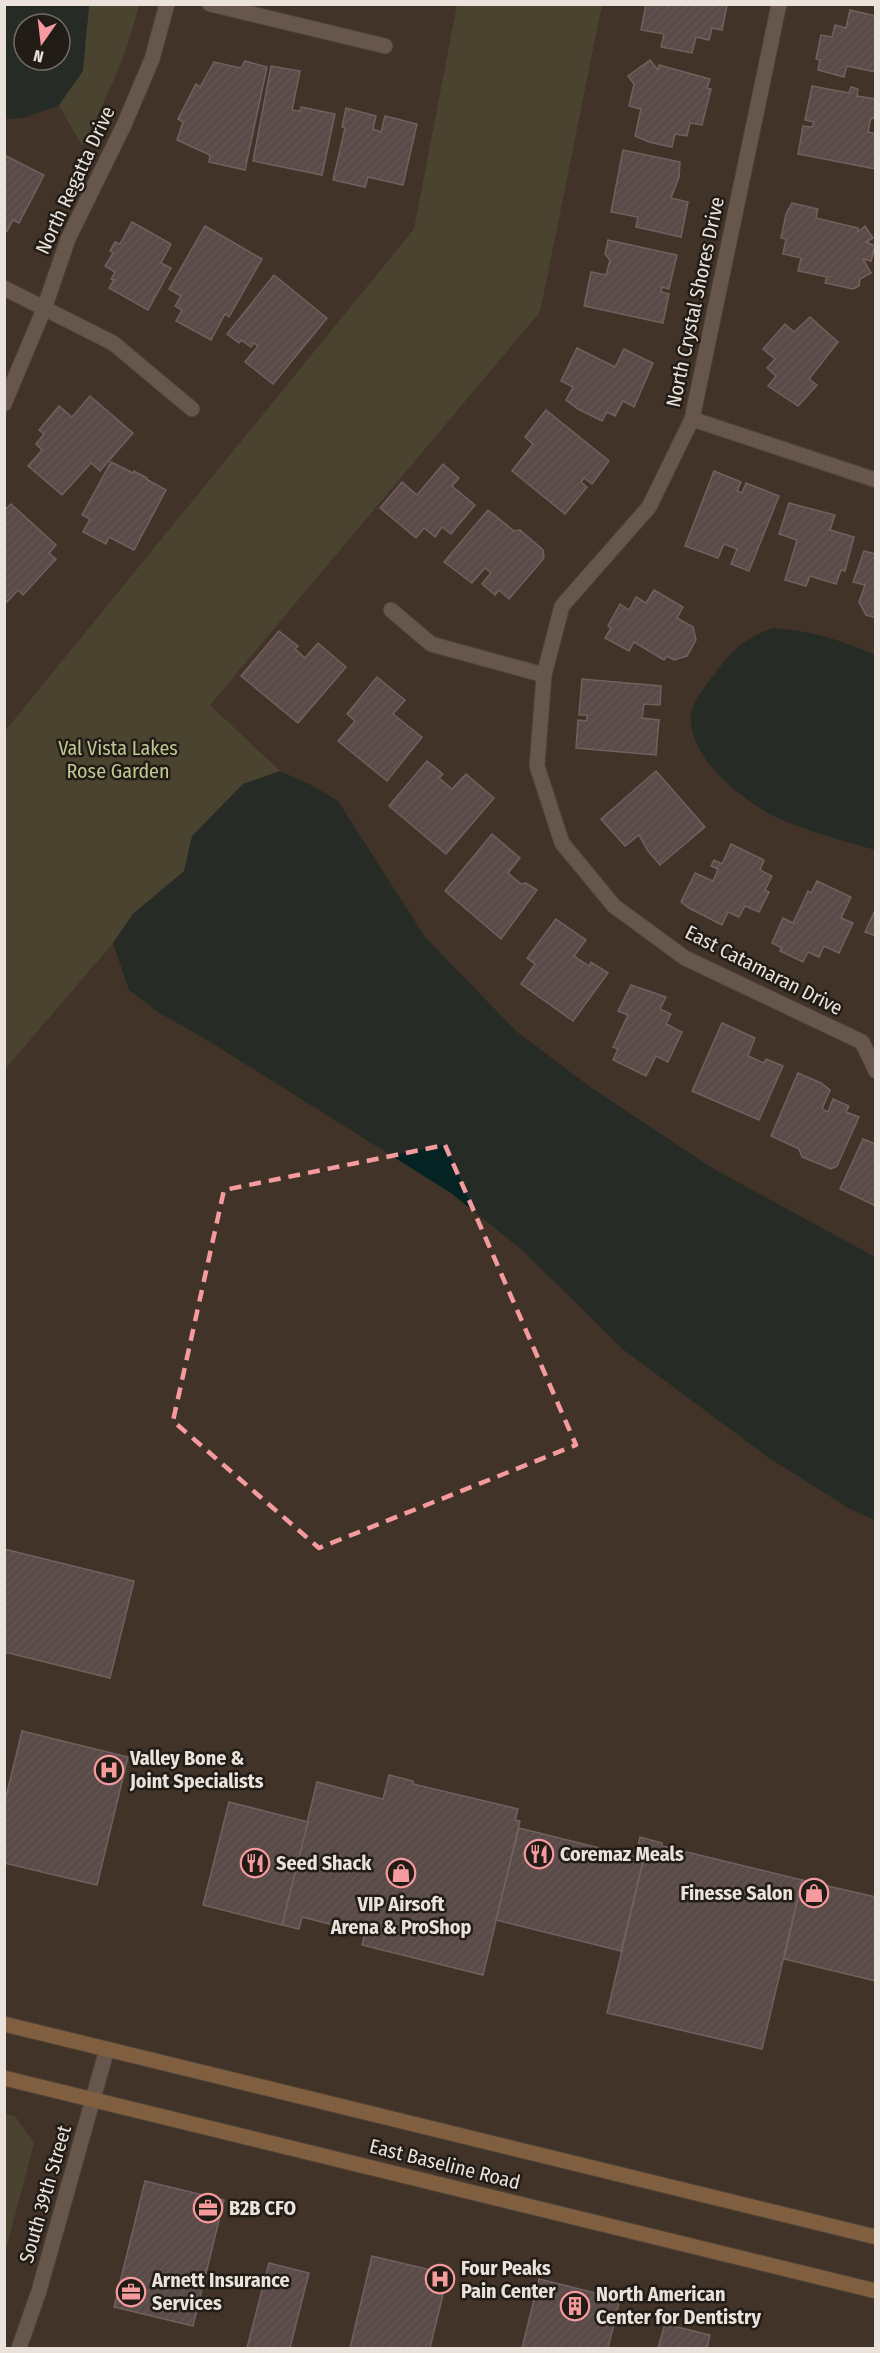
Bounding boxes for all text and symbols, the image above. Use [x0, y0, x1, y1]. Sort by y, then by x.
north arrow [12, 12, 72, 72]
text: N [32, 46, 45, 66]
street label: North Regatta Drive [30, 102, 120, 258]
street label: North Crystal Shores Drive [661, 195, 729, 409]
park label: Val Vista Lakes Rose Garden [58, 736, 178, 783]
street label: East Catamaran Drive [681, 920, 847, 1020]
place label: Valley Bone & Joint Specialists [129, 1746, 264, 1793]
hospital icon: Valley Bone & Joint Specialists [93, 1754, 125, 1786]
restaurant icon: Coremaz Meals [523, 1838, 555, 1870]
place label: Coremaz Meals [560, 1842, 684, 1866]
restaurant icon: Seed Shack [239, 1847, 271, 1879]
place label: Seed Shack [276, 1851, 372, 1875]
shop icon: VIP Airsoft Arena & ProShop [385, 1857, 417, 1889]
shop icon: Finesse Salon [798, 1877, 830, 1909]
place label: Finesse Salon [681, 1881, 793, 1905]
place label: VIP Airsoft Arena & ProShop [330, 1892, 471, 1939]
street label: South 39th Street [14, 2122, 76, 2266]
street label: East Baseline Road [367, 2134, 523, 2194]
office icon: B2B CFO [192, 2192, 224, 2224]
place label: B2B CFO [229, 2196, 296, 2220]
place label: Four Peaks Pain Center [461, 2256, 556, 2303]
hospital icon: Four Peaks Pain Center [424, 2263, 456, 2295]
place label: Arnett Insurance Services [151, 2268, 290, 2315]
office icon: Arnett Insurance Services [115, 2276, 147, 2308]
place label: North American Center for Dentistry [596, 2282, 761, 2329]
building icon: North American Center for Dentistry [559, 2290, 591, 2322]

